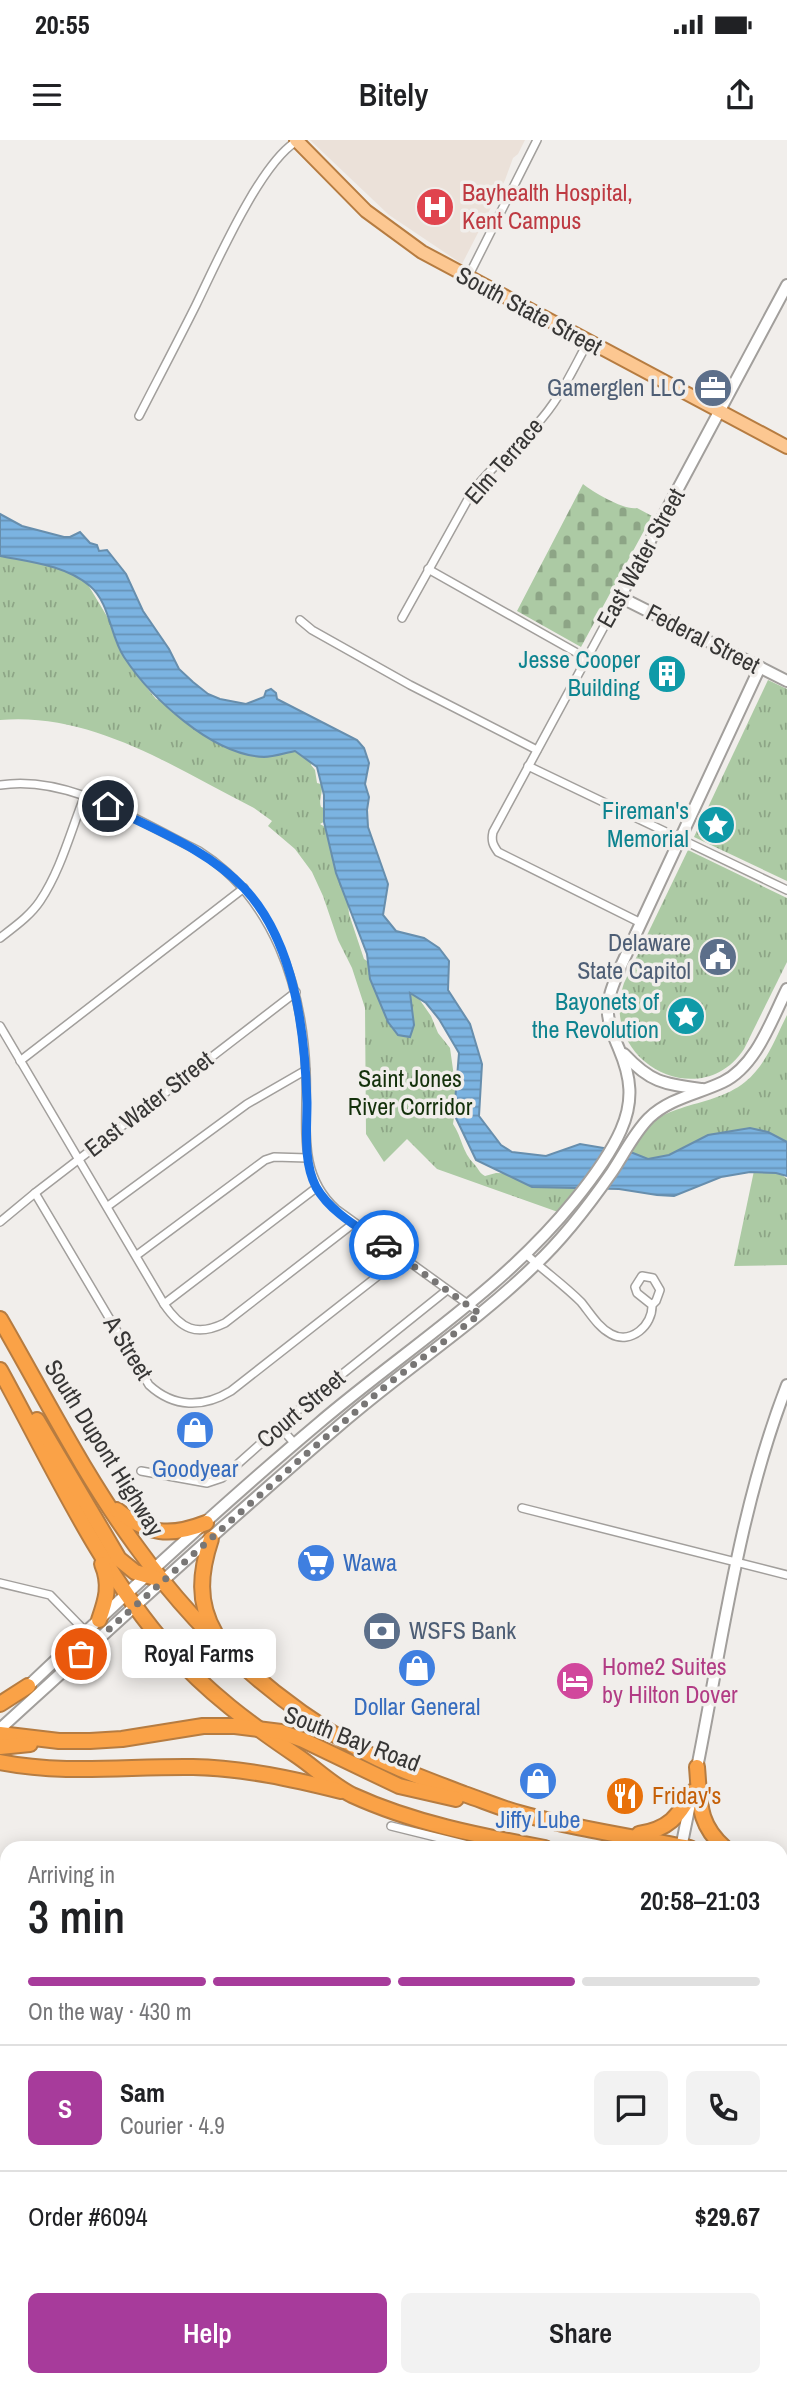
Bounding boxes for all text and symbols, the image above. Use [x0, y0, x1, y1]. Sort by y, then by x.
text: 20:55 [35, 7, 90, 42]
text: Bitely [359, 73, 428, 116]
icon: menu [28, 76, 66, 114]
icon: share [721, 76, 759, 114]
place label: Bayhealth Hospital, Kent Campus [462, 176, 633, 236]
hospital icon: Bayhealth Hospital, Kent Campus [414, 186, 456, 228]
street label: South State Street [451, 258, 608, 362]
office icon: Gamerglen LLC [692, 367, 734, 409]
place label: Gamerglen LLC [547, 371, 686, 403]
street label: Elm Terrace [457, 410, 550, 510]
street label: East Water Street [589, 482, 692, 633]
street label: Federal Street [641, 596, 766, 681]
place label: Jesse Cooper Building [519, 643, 640, 703]
building icon: Jesse Cooper Building [646, 653, 688, 695]
pin [78, 776, 138, 836]
icon: home [89, 787, 127, 825]
place label: Fireman's Memorial [602, 794, 689, 854]
place icon: Fireman's Memorial [695, 804, 737, 846]
place label: Delaware State Capitol [577, 926, 691, 986]
public building icon: Delaware State Capitol [697, 936, 739, 978]
place label: Bayonets of the Revolution [532, 985, 660, 1045]
place icon: Bayonets of the Revolution [665, 995, 707, 1037]
street label: East Water Street [78, 1043, 220, 1163]
park label: Saint Jones River Corridor [348, 1062, 473, 1122]
courier [349, 1210, 419, 1280]
icon: car [365, 1226, 403, 1264]
street label: A Street [96, 1308, 161, 1386]
street label: South Dupont Highway [38, 1353, 172, 1542]
street label: Court Street [249, 1362, 352, 1455]
shop icon: Goodyear [174, 1409, 216, 1451]
place label: Goodyear [152, 1452, 239, 1484]
supermarket icon: Wawa [295, 1542, 337, 1584]
place label: Wawa [343, 1546, 397, 1578]
bank icon: WSFS Bank [361, 1610, 403, 1652]
place label: WSFS Bank [409, 1614, 516, 1646]
pin [51, 1624, 111, 1684]
callout: Royal Farms [123, 1630, 277, 1678]
icon: bag [62, 1635, 100, 1673]
text: Royal Farms [144, 1638, 254, 1669]
shop icon: Dollar General [396, 1647, 438, 1689]
place label: Home2 Suites by Hilton Dover [602, 1650, 738, 1710]
hotel icon: Home2 Suites by Hilton Dover [554, 1660, 596, 1702]
place label: Dollar General [354, 1690, 480, 1722]
street label: South Bay Road [280, 1697, 425, 1779]
shop icon: Jiffy Lube [517, 1760, 559, 1802]
restaurant icon: Friday's [604, 1775, 646, 1817]
place label: Friday's [652, 1779, 721, 1811]
place label: Jiffy Lube [495, 1803, 581, 1835]
text: Arriving in [28, 1859, 115, 1890]
text: 20:58–21:03 [640, 1883, 760, 1918]
text: 3 min [28, 1885, 125, 1947]
text: On the way · 430 m [28, 1996, 192, 2027]
button: chat [594, 2071, 668, 2145]
button: phone [686, 2071, 760, 2145]
text: Sam [120, 2075, 165, 2110]
text: S [58, 2091, 72, 2126]
text: Courier · 4.9 [120, 2110, 225, 2141]
text: Order #6094 [28, 2199, 148, 2234]
text: $29.67 [695, 2199, 760, 2234]
button: Help [28, 2293, 387, 2373]
button: Share [401, 2293, 760, 2373]

